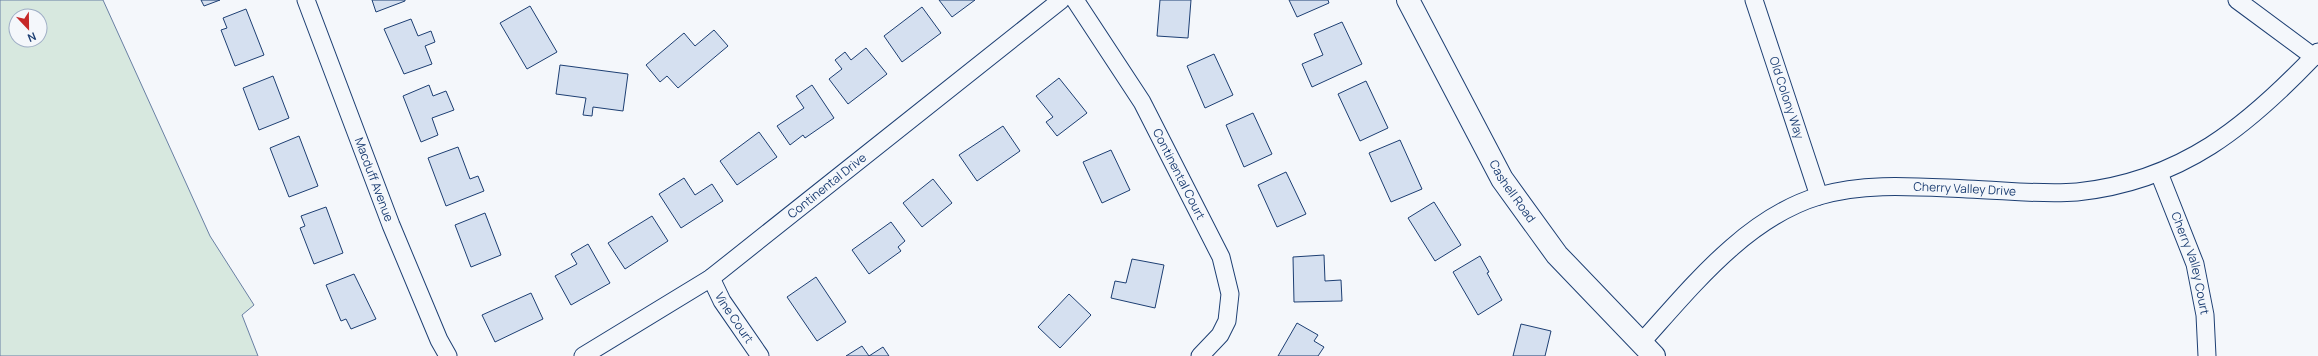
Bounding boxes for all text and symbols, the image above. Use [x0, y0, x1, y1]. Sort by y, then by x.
north arrow [8, 8, 48, 48]
text: N [25, 29, 38, 46]
street label: Old Colony Way [1765, 54, 1809, 142]
street label: Continental Court [1149, 125, 1210, 223]
street label: Macduff Avenue [351, 135, 398, 224]
street label: Continental Drive [784, 149, 870, 222]
street label: Cashell Road [1485, 157, 1540, 226]
street label: Cherry Valley Drive [1913, 178, 2017, 200]
street label: Cherry Valley Court [2167, 209, 2214, 316]
street label: Vine Court [711, 289, 758, 347]

